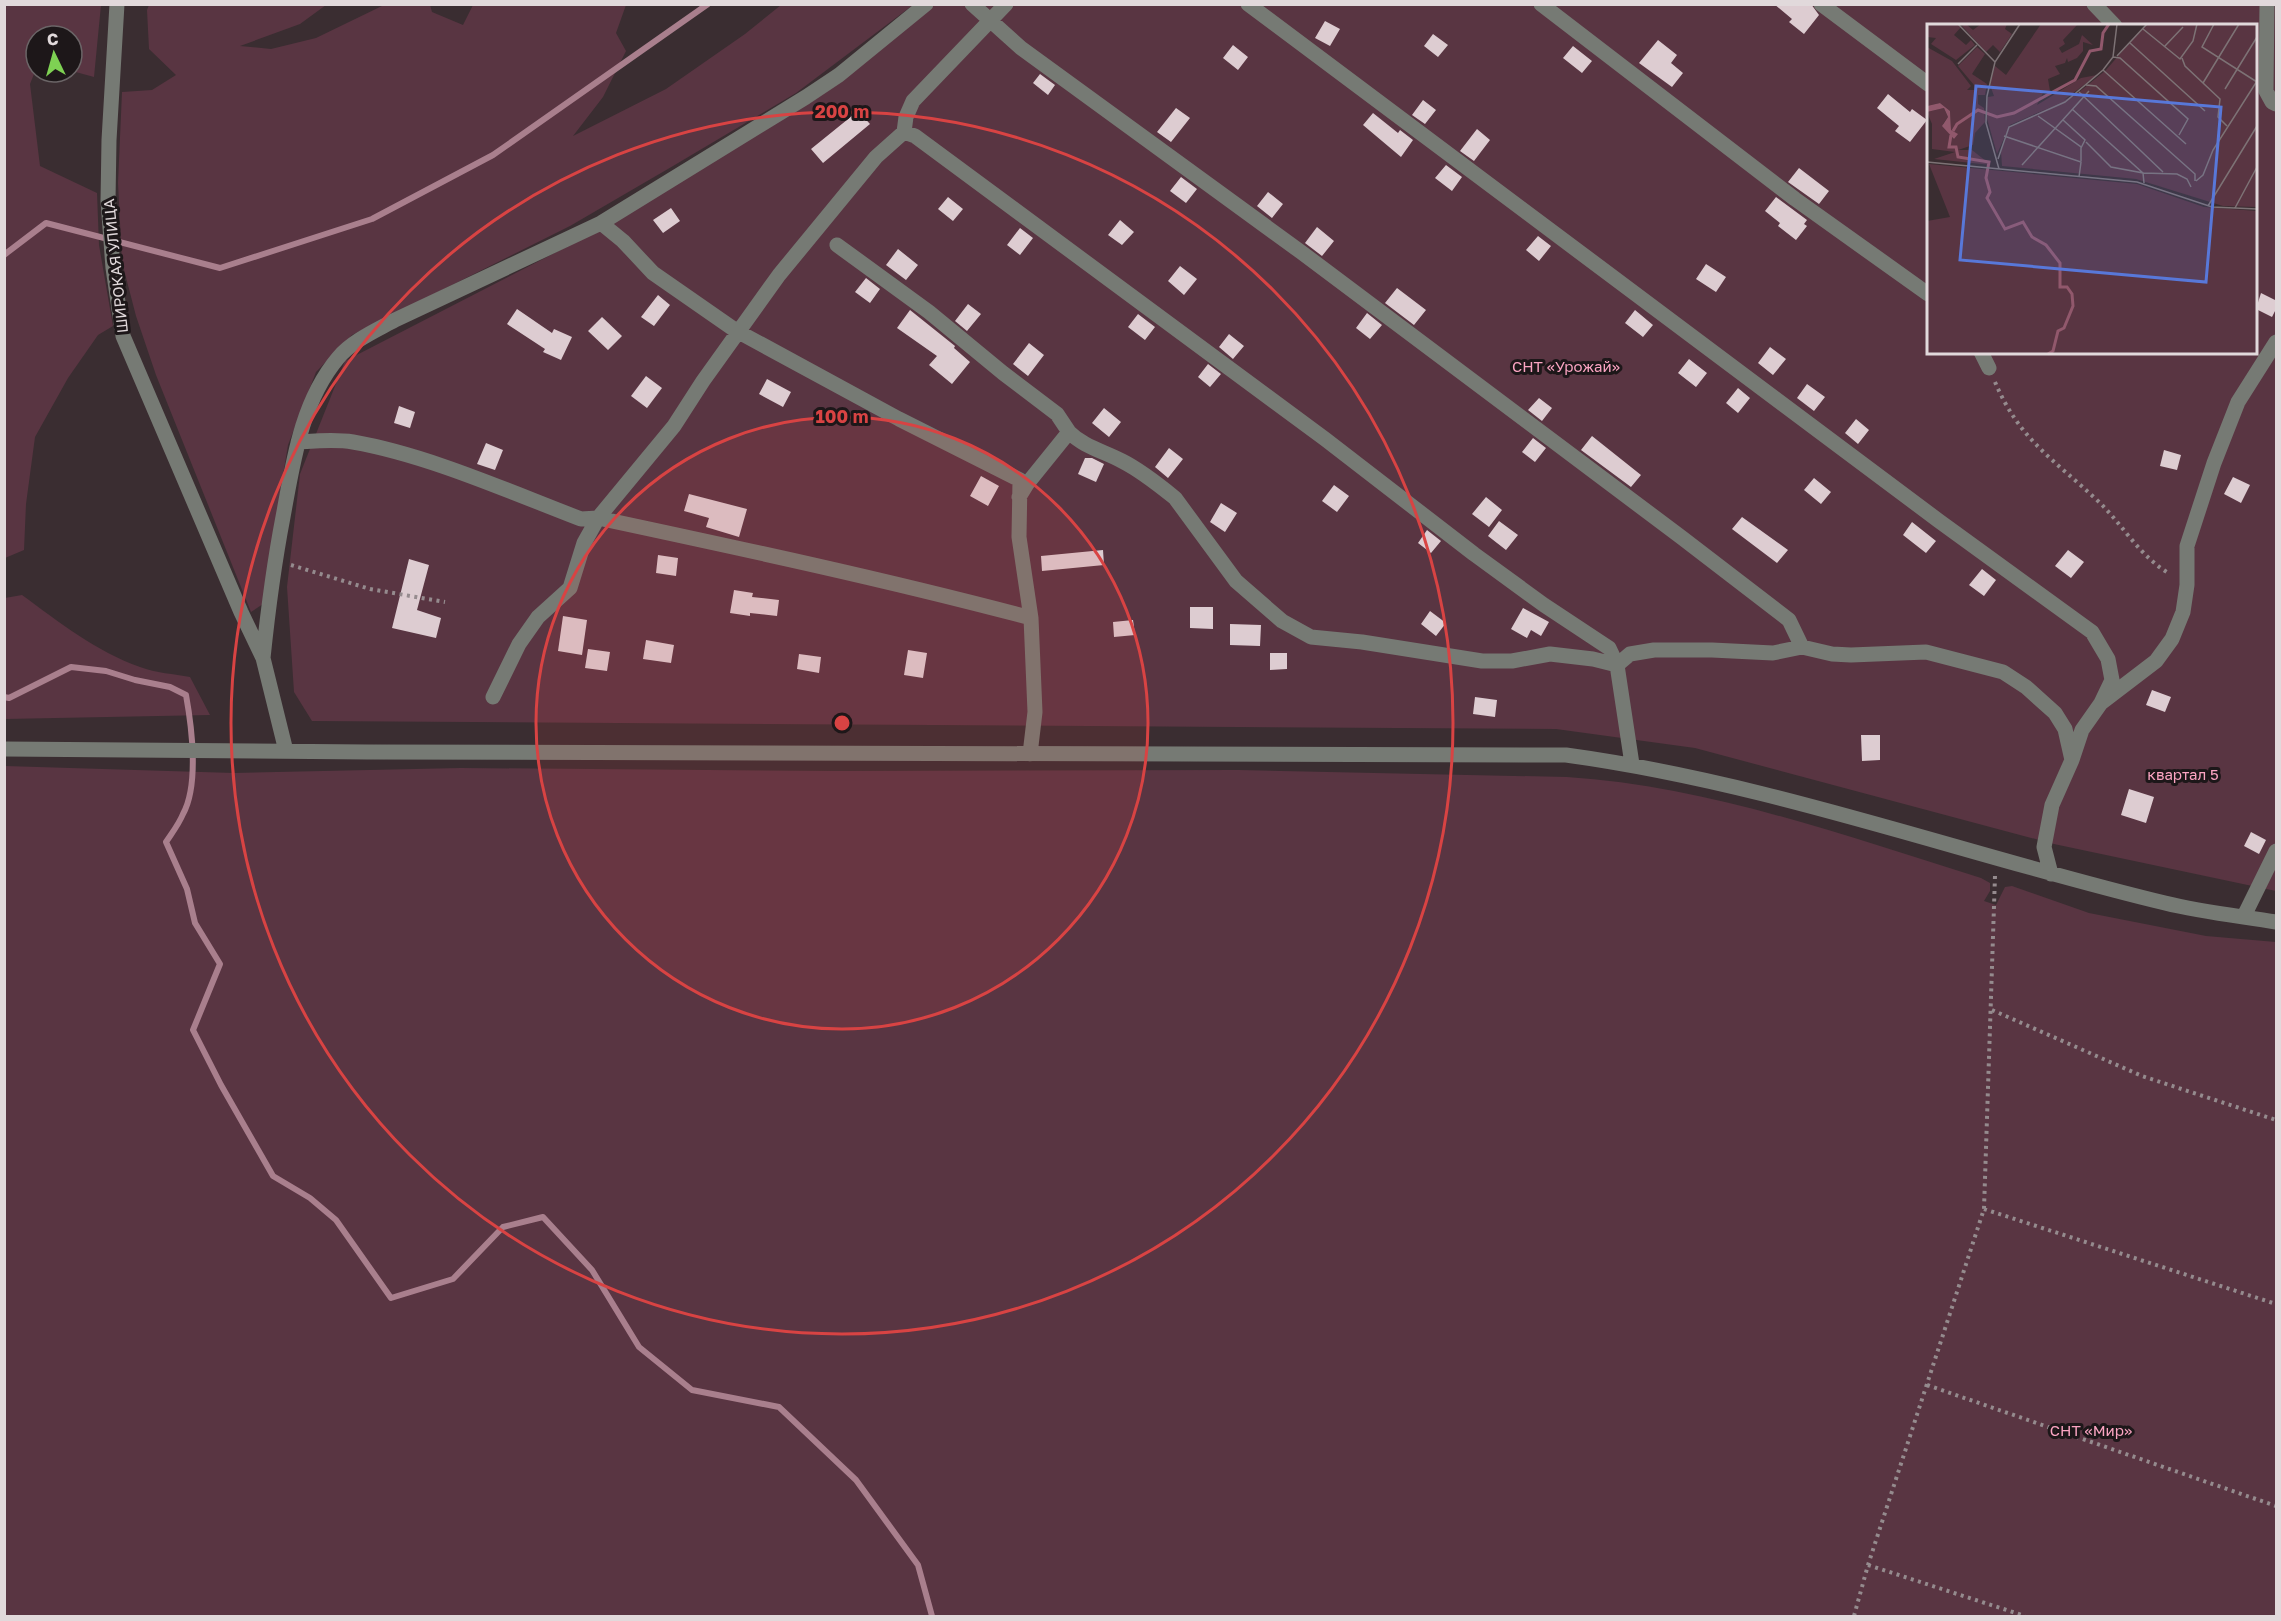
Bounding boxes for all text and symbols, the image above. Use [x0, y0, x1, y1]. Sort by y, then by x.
north arrow [24, 24, 84, 84]
inset map [1927, 24, 2257, 354]
text: С [46, 29, 59, 50]
text: 200 m [815, 100, 869, 122]
street label: ШИРОКАЯ УЛИЦА [99, 198, 131, 334]
park label: СНТ «Урожай» [1512, 357, 1620, 375]
text: 100 m [816, 405, 868, 427]
centre of rings [832, 713, 852, 733]
park label: квартал 5 [2147, 765, 2219, 783]
park label: СНТ «Мир» [2050, 1421, 2132, 1439]

